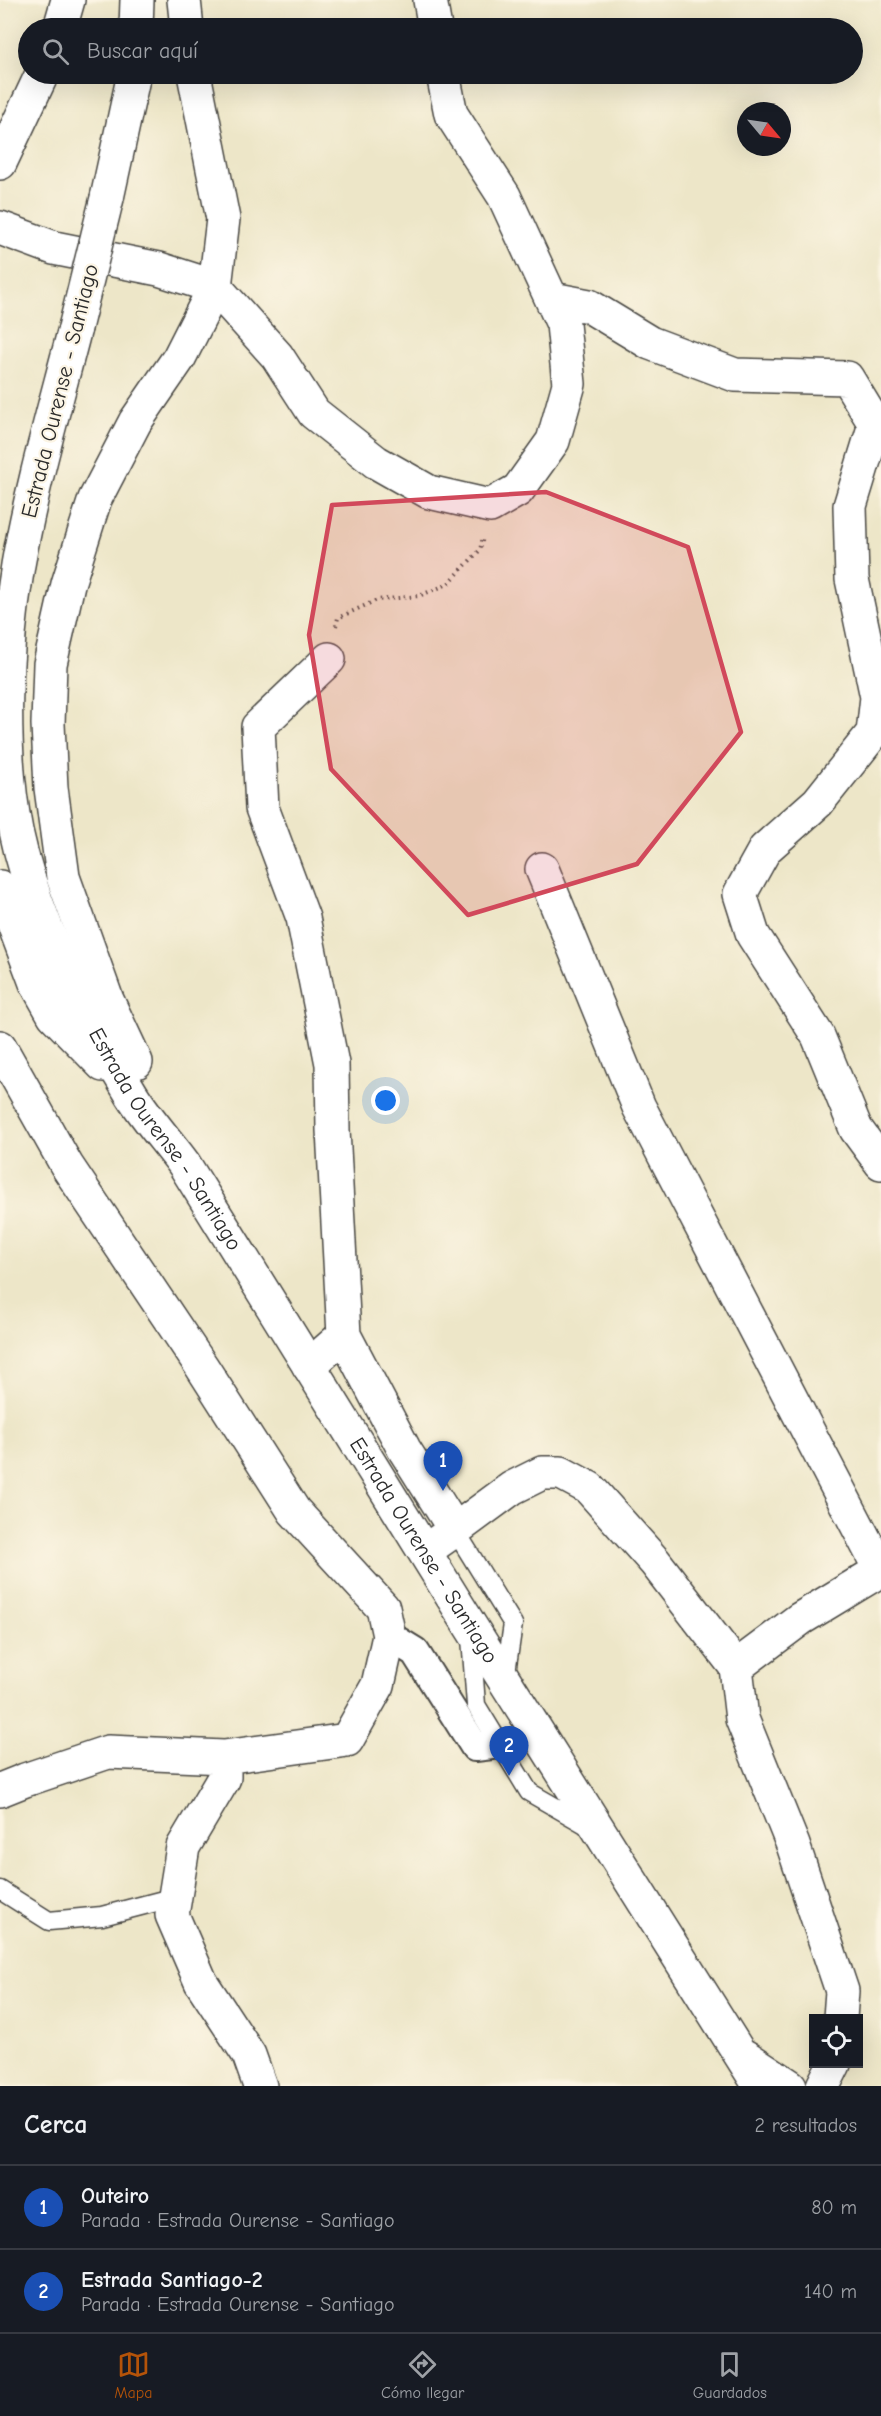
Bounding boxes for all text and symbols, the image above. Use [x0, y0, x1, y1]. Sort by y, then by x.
search box [18, 18, 863, 84]
icon: search [39, 35, 72, 68]
text: Buscar aquí [87, 38, 198, 64]
north arrow [737, 102, 791, 156]
street label: Estrada Ourense - Santiago [16, 261, 104, 521]
street label: Estrada Ourense - Santiago [83, 1024, 247, 1255]
your location [371, 1086, 400, 1115]
street label: Estrada Ourense - Santiago [344, 1433, 504, 1668]
pin: 1 [424, 1442, 462, 1491]
pin: 2 [490, 1726, 528, 1776]
map controls [809, 2014, 863, 2068]
button: locate [809, 2014, 863, 2068]
text: Cerca [24, 2110, 88, 2140]
text: 2 resultados [755, 2114, 857, 2137]
text: Outeiro [81, 2183, 149, 2209]
text: 1 [40, 2196, 47, 2219]
text: 80 m [811, 2196, 857, 2219]
text: Parada · Estrada Ourense - Santiago [81, 2209, 395, 2232]
text: Estrada Santiago-2 [81, 2267, 263, 2293]
text: 2 [39, 2280, 48, 2303]
text: 140 m [804, 2280, 857, 2303]
text: Parada · Estrada Ourense - Santiago [81, 2293, 395, 2316]
tab: Mapa [114, 2348, 153, 2402]
tab: Cómo llegar [381, 2348, 464, 2402]
tab: Guardados [693, 2348, 767, 2402]

